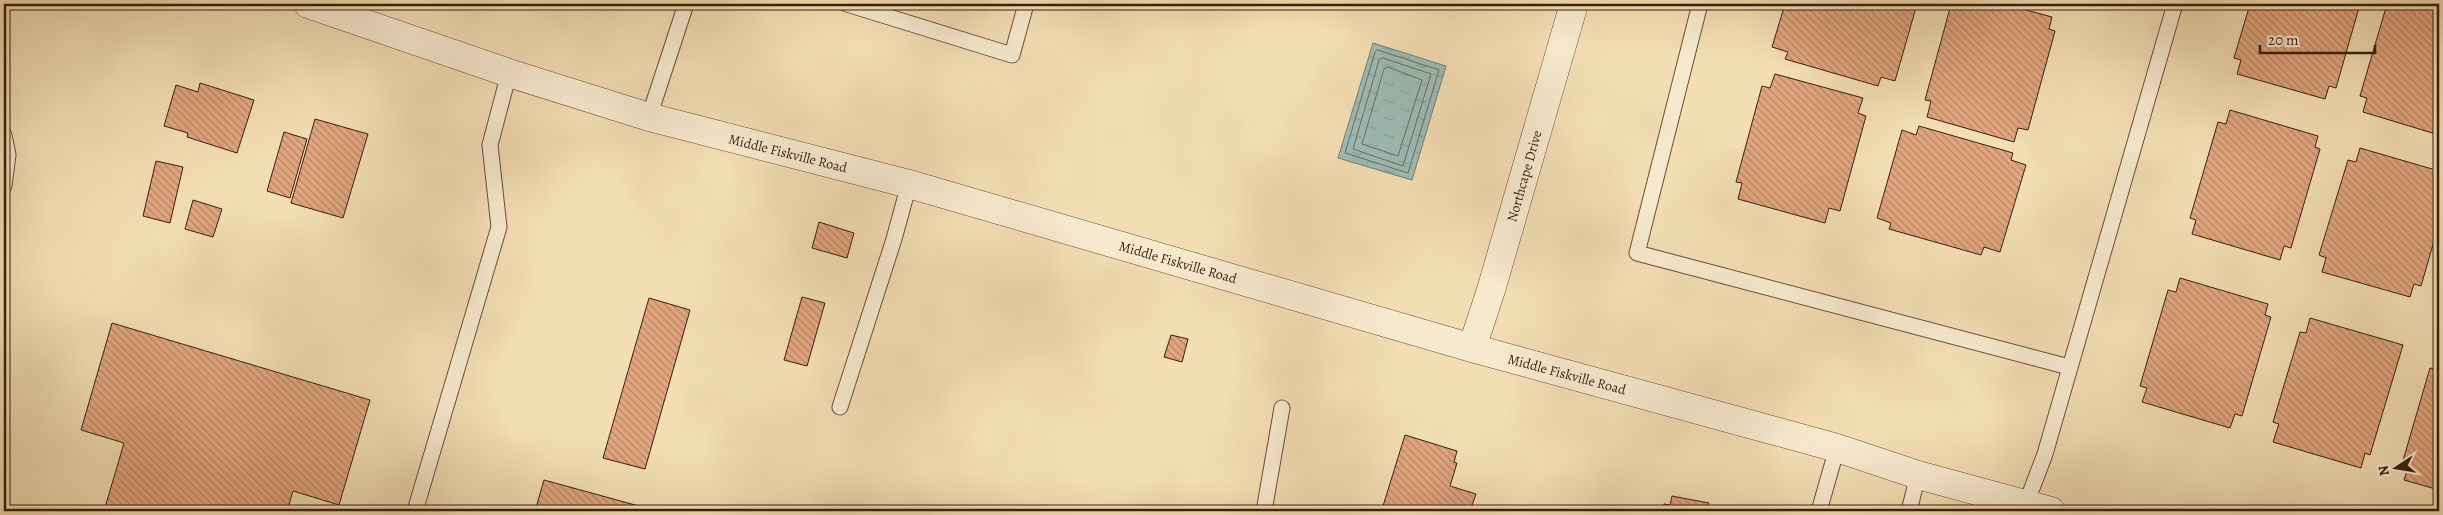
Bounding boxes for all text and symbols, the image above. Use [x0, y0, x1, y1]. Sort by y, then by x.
scale bar [2260, 22, 2376, 54]
text: 20 m [2268, 30, 2299, 50]
street label: Northcape Drive [1502, 128, 1547, 224]
street label: Middle Fiskville Road [726, 130, 850, 178]
street label: Middle Fiskville Road [1117, 237, 1239, 289]
street label: Middle Fiskville Road [1506, 350, 1629, 400]
north arrow [2370, 442, 2420, 492]
text: N [2373, 464, 2394, 478]

